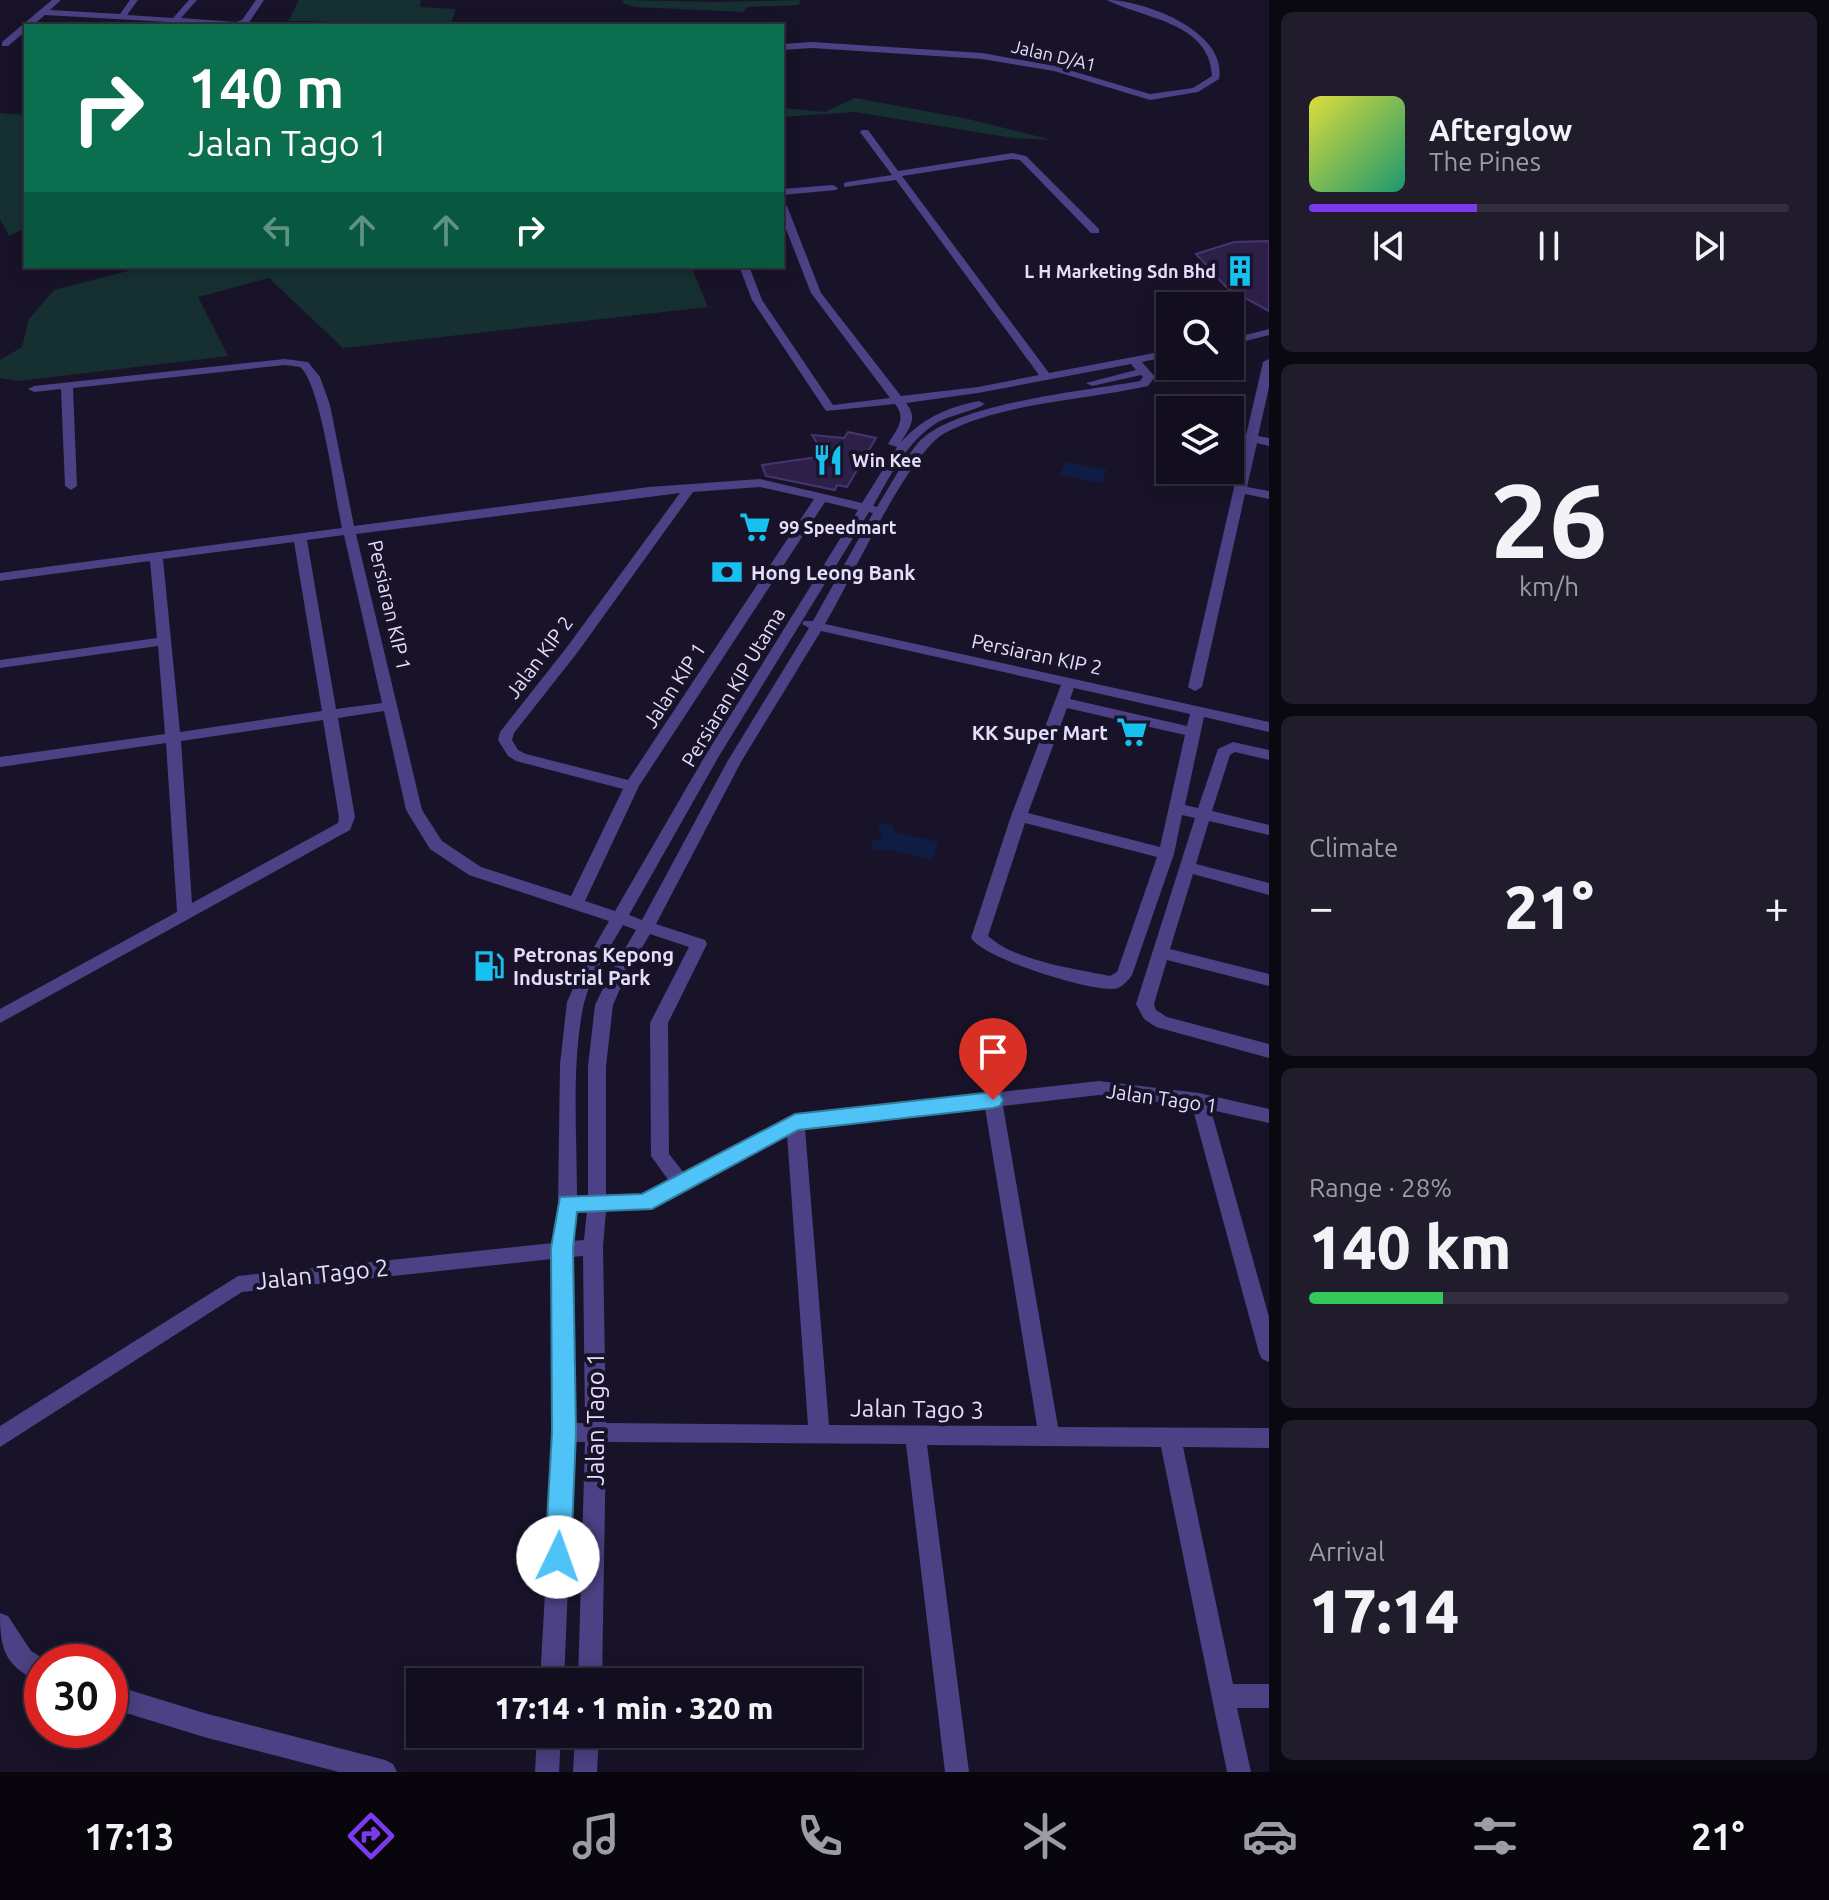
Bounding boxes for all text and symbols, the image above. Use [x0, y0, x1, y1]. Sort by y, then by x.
street label: Jalan D/A1 [1010, 36, 1098, 74]
icon: right [56, 56, 160, 160]
text: 140 m [188, 56, 344, 119]
text: Afterglow [1429, 113, 1572, 147]
text: Jalan Tago 1 [188, 122, 388, 163]
text: The Pines [1429, 147, 1541, 176]
icon: left [256, 208, 300, 252]
icon: ahead [340, 208, 384, 252]
icon: ahead [424, 208, 468, 252]
icon: right [508, 208, 552, 252]
icon: previous [1367, 224, 1411, 268]
icon: pause [1527, 224, 1571, 268]
icon: next [1687, 224, 1731, 268]
building icon: L H Marketing Sdn Bhd [1223, 254, 1257, 288]
place label: L H Marketing Sdn Bhd [1024, 261, 1216, 281]
map controls [1156, 292, 1244, 484]
button: search [1156, 292, 1244, 380]
button: layers [1156, 396, 1244, 484]
restaurant icon: Win Kee [811, 443, 845, 477]
place label: Win Kee [852, 450, 922, 470]
text: 26 [1490, 461, 1608, 578]
supermarket icon: 99 Speedmart [738, 510, 772, 544]
place label: 99 Speedmart [779, 517, 897, 537]
street label: Persiaran KIP 1 [364, 538, 416, 672]
bank icon: Hong Leong Bank [710, 555, 744, 589]
place label: Hong Leong Bank [751, 561, 916, 584]
text: km/h [1519, 572, 1579, 601]
street label: Persiaran KIP Utama [677, 604, 789, 770]
street label: Jalan KIP 2 [501, 611, 577, 703]
street label: Persiaran KIP 2 [970, 629, 1104, 679]
street label: Jalan KIP 1 [638, 638, 710, 732]
supermarket icon: KK Super Mart [1115, 715, 1149, 749]
place label: KK Super Mart [972, 721, 1108, 744]
text: Climate [1309, 833, 1398, 862]
text: 21° [1504, 873, 1594, 940]
text: − [1309, 882, 1334, 931]
text: + [1764, 882, 1789, 931]
place label: Petronas Kepong Industrial Park [513, 943, 674, 989]
fuel station icon: Petronas Kepong Industrial Park [472, 949, 506, 983]
pin [959, 1018, 1027, 1100]
icon: arrive [971, 1030, 1015, 1074]
street label: Jalan Tago 1 [1105, 1079, 1219, 1117]
text: Range · 28% [1309, 1173, 1452, 1202]
text: 140 km [1309, 1213, 1511, 1280]
street label: Jalan Tago 2 [254, 1254, 390, 1294]
street label: Jalan Tago 1 [582, 1352, 609, 1486]
street label: Jalan Tago 3 [850, 1394, 984, 1424]
position arrow [516, 1515, 600, 1599]
text: Arrival [1309, 1537, 1385, 1566]
text: 17:14 [1309, 1577, 1459, 1644]
speed limit sign: 30 [24, 1644, 128, 1748]
text: 17:14 · 1 min · 320 m [495, 1691, 773, 1725]
icon: directions [343, 1808, 399, 1864]
icon: music [568, 1808, 624, 1864]
icon: phone [792, 1808, 848, 1864]
icon: climate [1017, 1808, 1073, 1864]
icon: car [1242, 1808, 1298, 1864]
icon: filters [1467, 1808, 1523, 1864]
text: 17:13 [84, 1816, 174, 1857]
text: 21° [1691, 1816, 1745, 1857]

